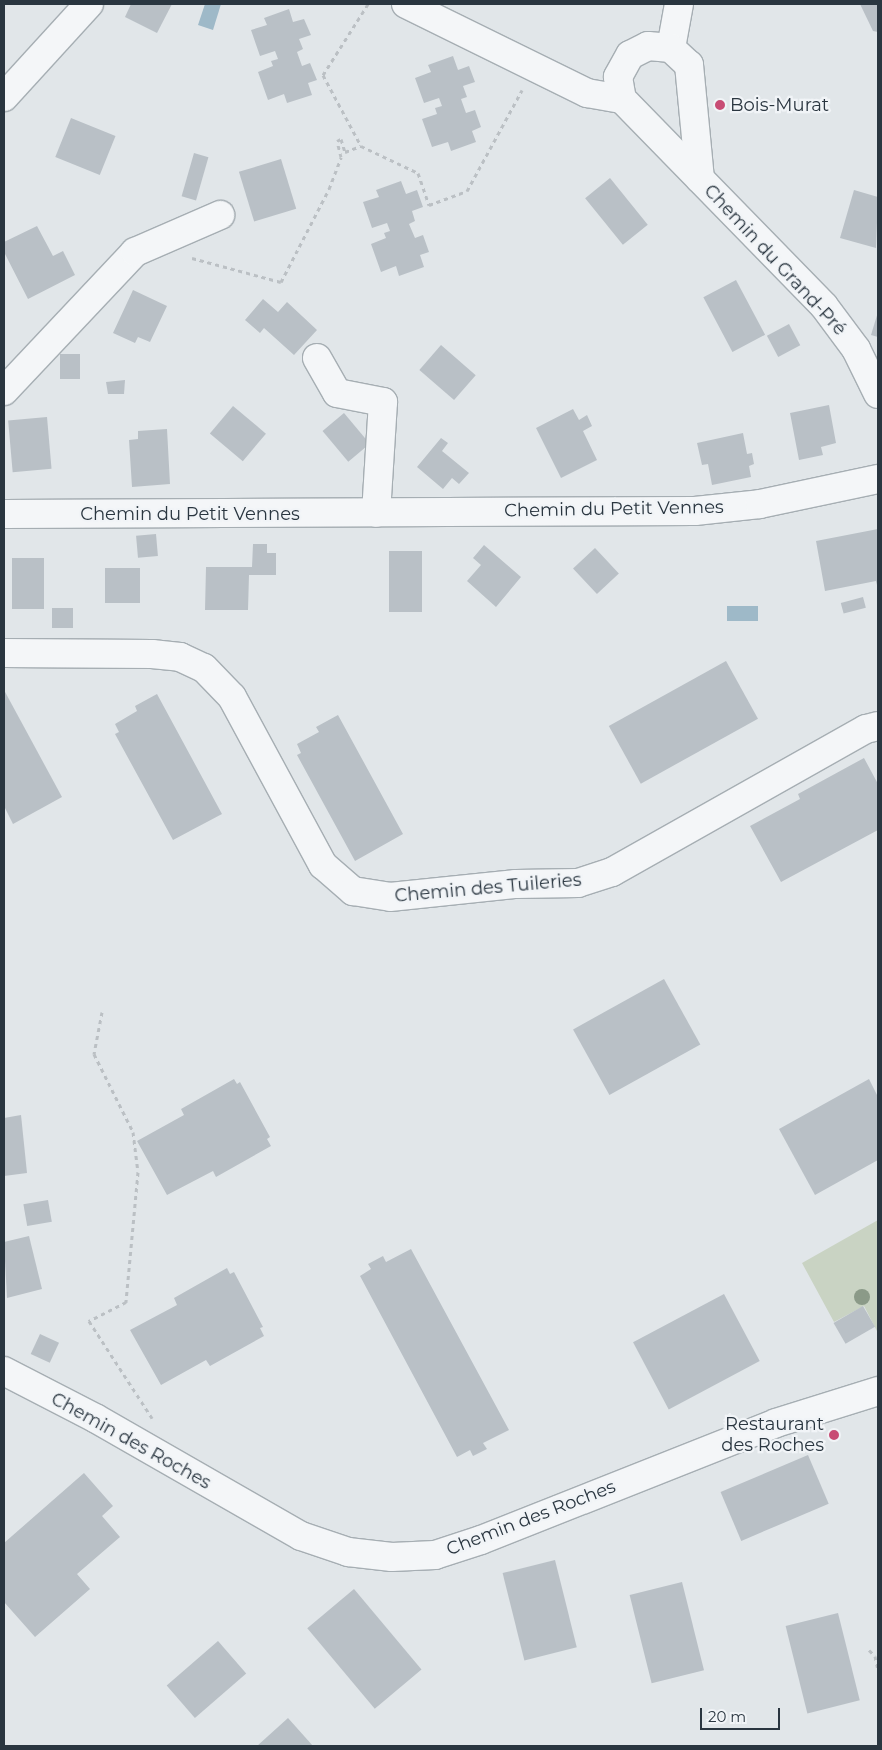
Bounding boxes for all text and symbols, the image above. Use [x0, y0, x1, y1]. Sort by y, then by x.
place label: Bois-Murat [730, 94, 829, 116]
marker: Bois-Murat [714, 99, 726, 111]
street label: Chemin du Grand-Pré [699, 180, 851, 340]
street label: Chemin du Petit Vennes [504, 496, 724, 522]
street label: Chemin du Petit Vennes [80, 503, 300, 525]
street label: Chemin des Tuileries [394, 869, 582, 907]
street label: Chemin des Roches [47, 1388, 215, 1494]
place label: Restaurant des Roches [721, 1414, 824, 1456]
marker: Restaurant des Roches [828, 1429, 840, 1441]
street label: Chemin des Roches [443, 1476, 619, 1560]
scale bar [702, 1698, 782, 1730]
text: 20 m [708, 1707, 746, 1726]

